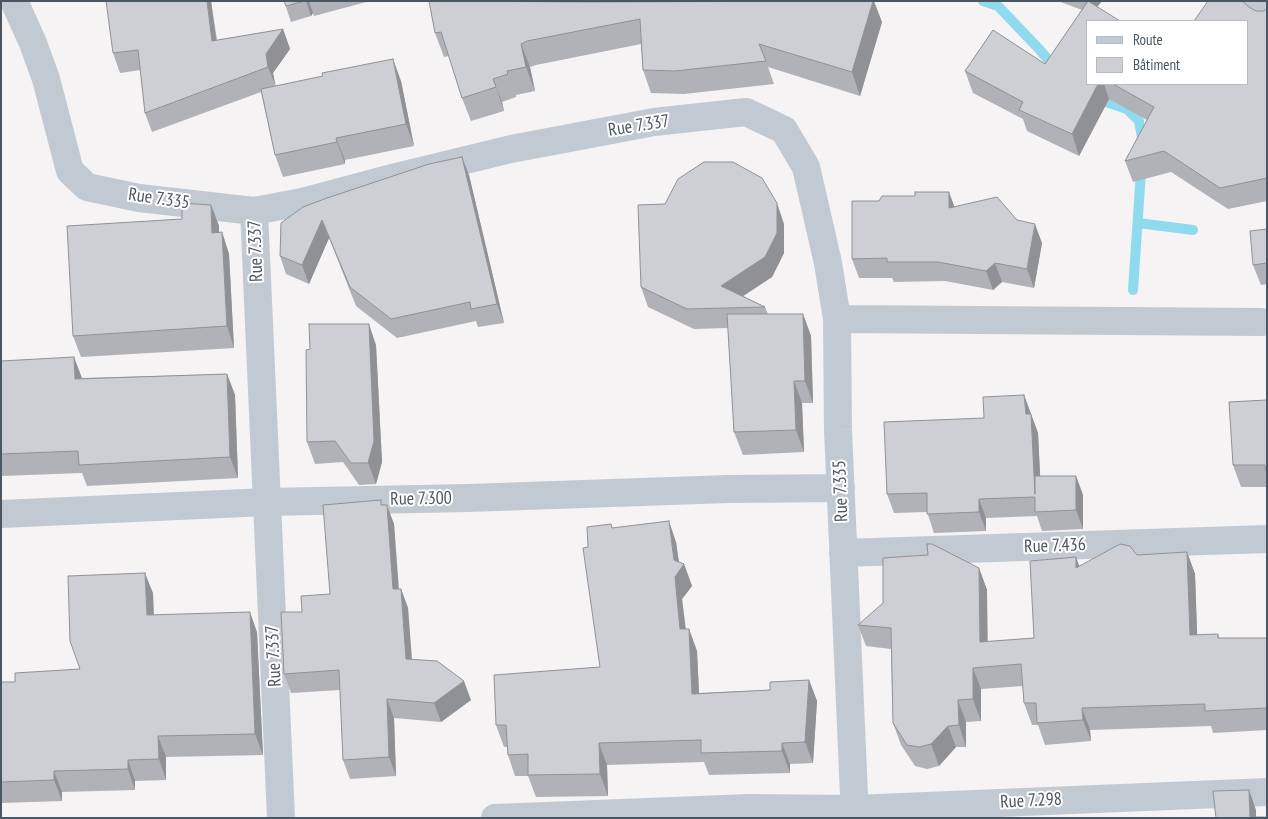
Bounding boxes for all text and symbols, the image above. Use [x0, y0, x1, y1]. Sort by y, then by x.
legend [1086, 20, 1248, 85]
text: Route [1133, 30, 1163, 49]
text: Bâtiment [1133, 55, 1180, 74]
street label: Rue 7.337 [607, 111, 671, 141]
street label: Rue 7.335 [127, 184, 191, 214]
street label: Rue 7.337 [244, 220, 268, 282]
street label: Rue 7.335 [829, 460, 853, 522]
street label: Rue 7.300 [390, 488, 452, 510]
street label: Rue 7.436 [1024, 534, 1086, 558]
street label: Rue 7.337 [262, 625, 286, 687]
street label: Rue 7.298 [1000, 789, 1062, 813]

